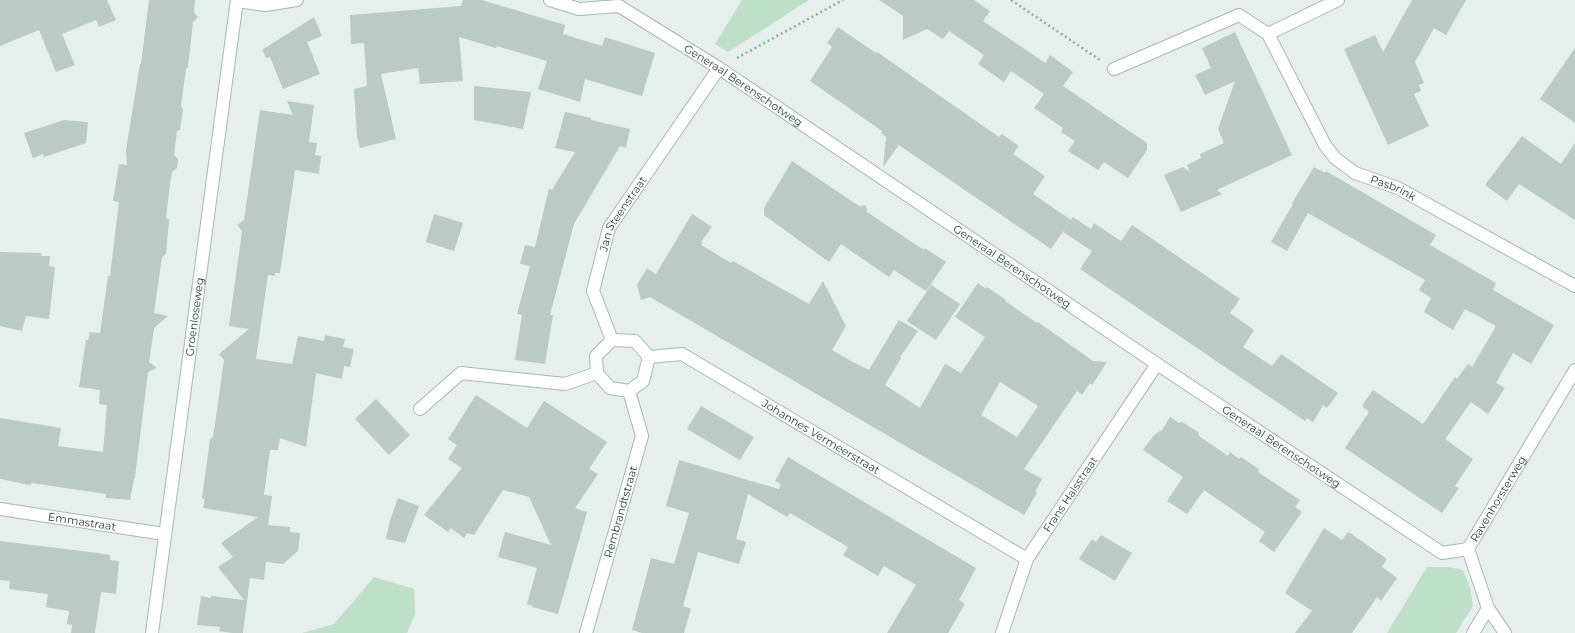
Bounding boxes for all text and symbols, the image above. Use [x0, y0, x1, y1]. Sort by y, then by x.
street label: Generaal Berenschotweg [681, 41, 805, 130]
street label: Pasbrink [1369, 172, 1419, 204]
street label: Jan Steenstraat [596, 173, 650, 254]
street label: Generaal Berenschotweg [951, 221, 1074, 311]
street label: Groenloseweg [182, 277, 207, 357]
street label: Johannes Vermeerstraat [758, 396, 883, 477]
street label: Generaal Berenschotweg [1219, 402, 1343, 491]
street label: Frans Halsstraat [1040, 453, 1101, 535]
street label: Ravenhorsterweg [1467, 453, 1529, 544]
street label: Rembrandtstraat [601, 464, 640, 559]
street label: Emmastraat [47, 509, 117, 534]

